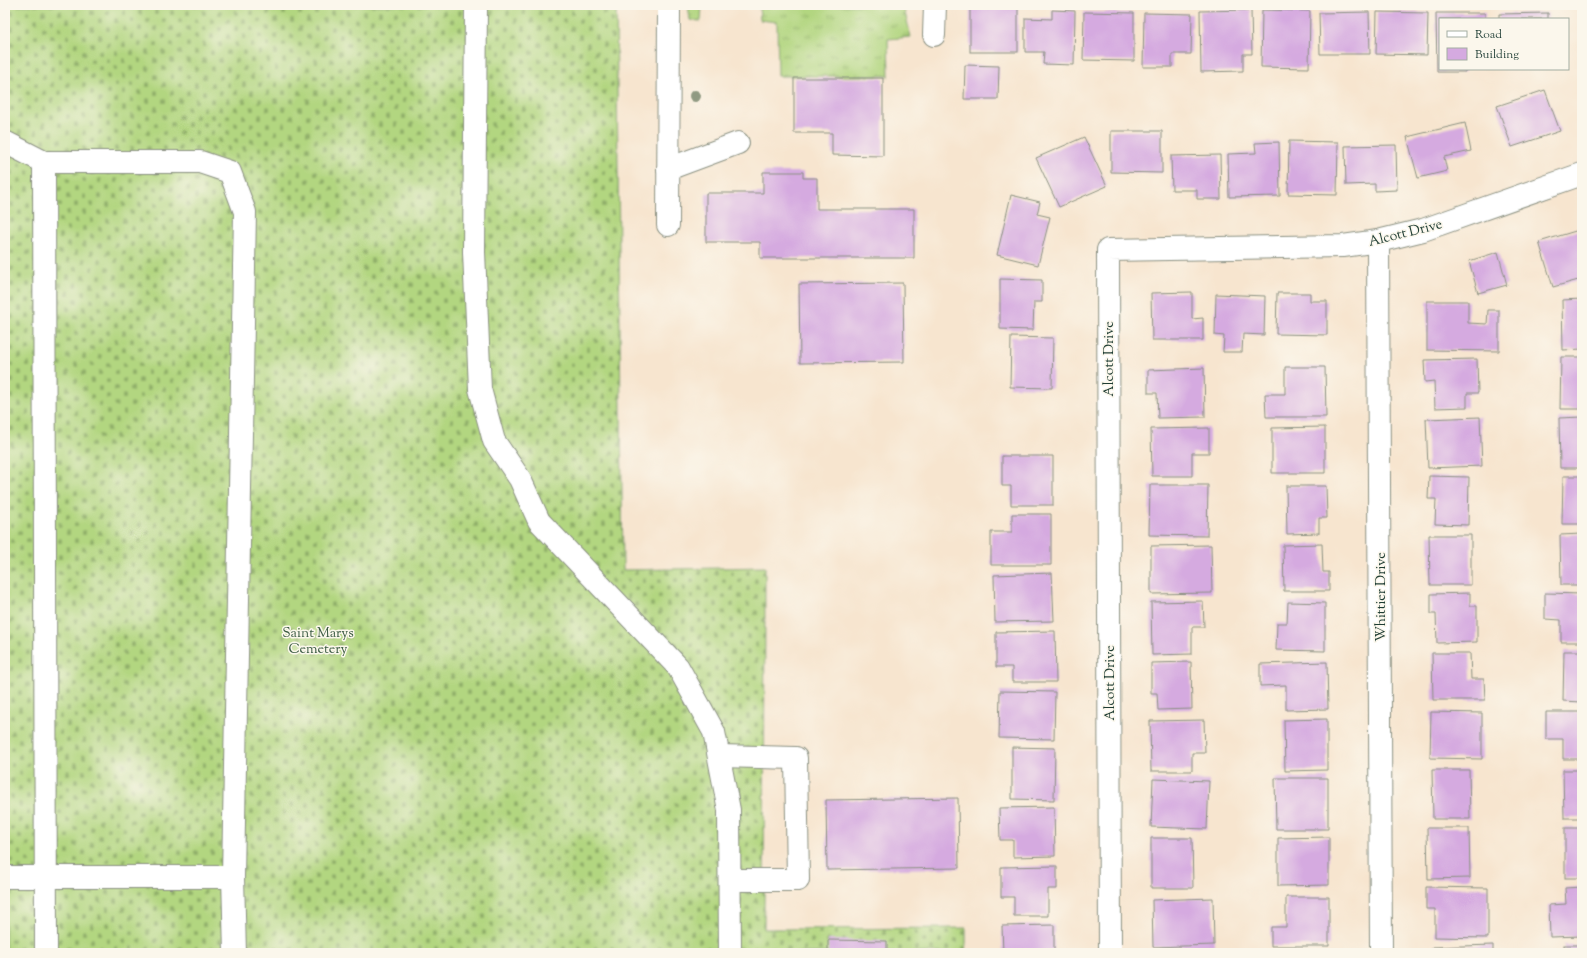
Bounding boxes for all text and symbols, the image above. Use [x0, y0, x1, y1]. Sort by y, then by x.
legend [1439, 18, 1569, 70]
text: Road [1475, 26, 1502, 44]
text: Building [1475, 46, 1519, 64]
street label: Alcott Drive [1367, 215, 1444, 253]
street label: Alcott Drive [1100, 321, 1120, 397]
street label: Whittier Drive [1372, 552, 1392, 642]
park label: Saint Marys Cemetery [282, 624, 354, 660]
street label: Alcott Drive [1101, 645, 1121, 721]

